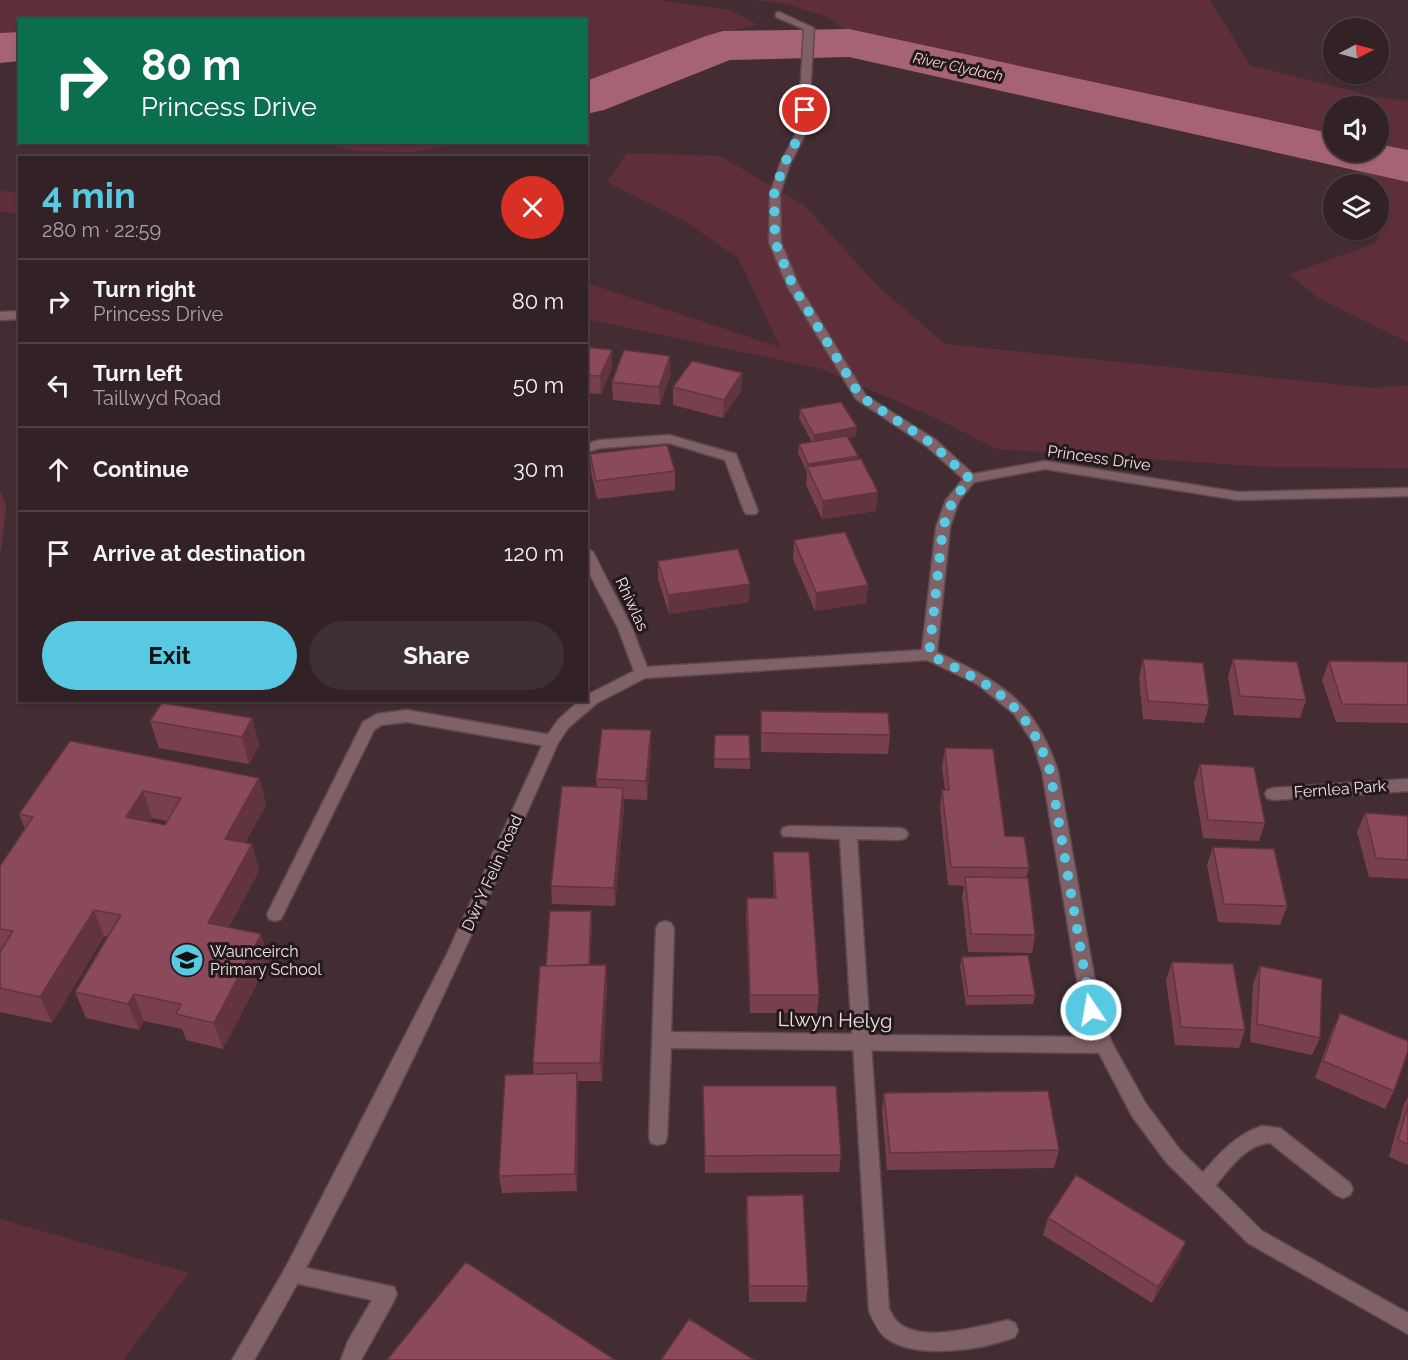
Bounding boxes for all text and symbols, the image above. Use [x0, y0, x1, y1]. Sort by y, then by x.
north arrow [1323, 18, 1389, 84]
map controls [1323, 18, 1389, 240]
text: 80 m [141, 41, 241, 90]
icon: right [42, 42, 120, 120]
water label: River Clydach [911, 49, 1005, 85]
pin [779, 84, 830, 135]
text: Princess Drive [141, 91, 317, 122]
icon: arrive [788, 93, 821, 126]
button: sound [1323, 96, 1389, 162]
text: 4 min [42, 174, 136, 216]
button: layers [1323, 174, 1389, 240]
button: close [501, 176, 564, 239]
text: 280 m · 22:59 [42, 218, 161, 242]
text: Turn right [93, 276, 196, 302]
icon: right [42, 285, 75, 318]
text: 80 m [512, 288, 564, 314]
text: Princess Drive [93, 302, 223, 326]
text: Turn left [93, 360, 183, 386]
icon: left [42, 369, 75, 402]
text: 50 m [513, 372, 564, 398]
text: Taillwyd Road [93, 386, 221, 410]
street label: Princess Drive [1046, 441, 1152, 475]
icon: ahead [42, 453, 75, 486]
text: Continue [93, 456, 189, 482]
text: 30 m [513, 456, 564, 482]
icon: arrive [42, 537, 75, 570]
text: Arrive at destination [93, 540, 306, 566]
text: 120 m [504, 540, 564, 566]
street label: Rhiwlas [611, 574, 653, 634]
button: Exit [42, 621, 297, 690]
button: Share [309, 621, 564, 690]
street label: Fernlea Park [1293, 776, 1387, 802]
street label: Dŵr Y Felin Road [458, 812, 526, 934]
school or university icon: Waunceirch Primary School [169, 942, 205, 978]
place label: Waunceirch Primary School [210, 942, 322, 979]
position arrow [1059, 978, 1123, 1042]
street label: Llwyn Helyg [777, 1007, 893, 1033]

